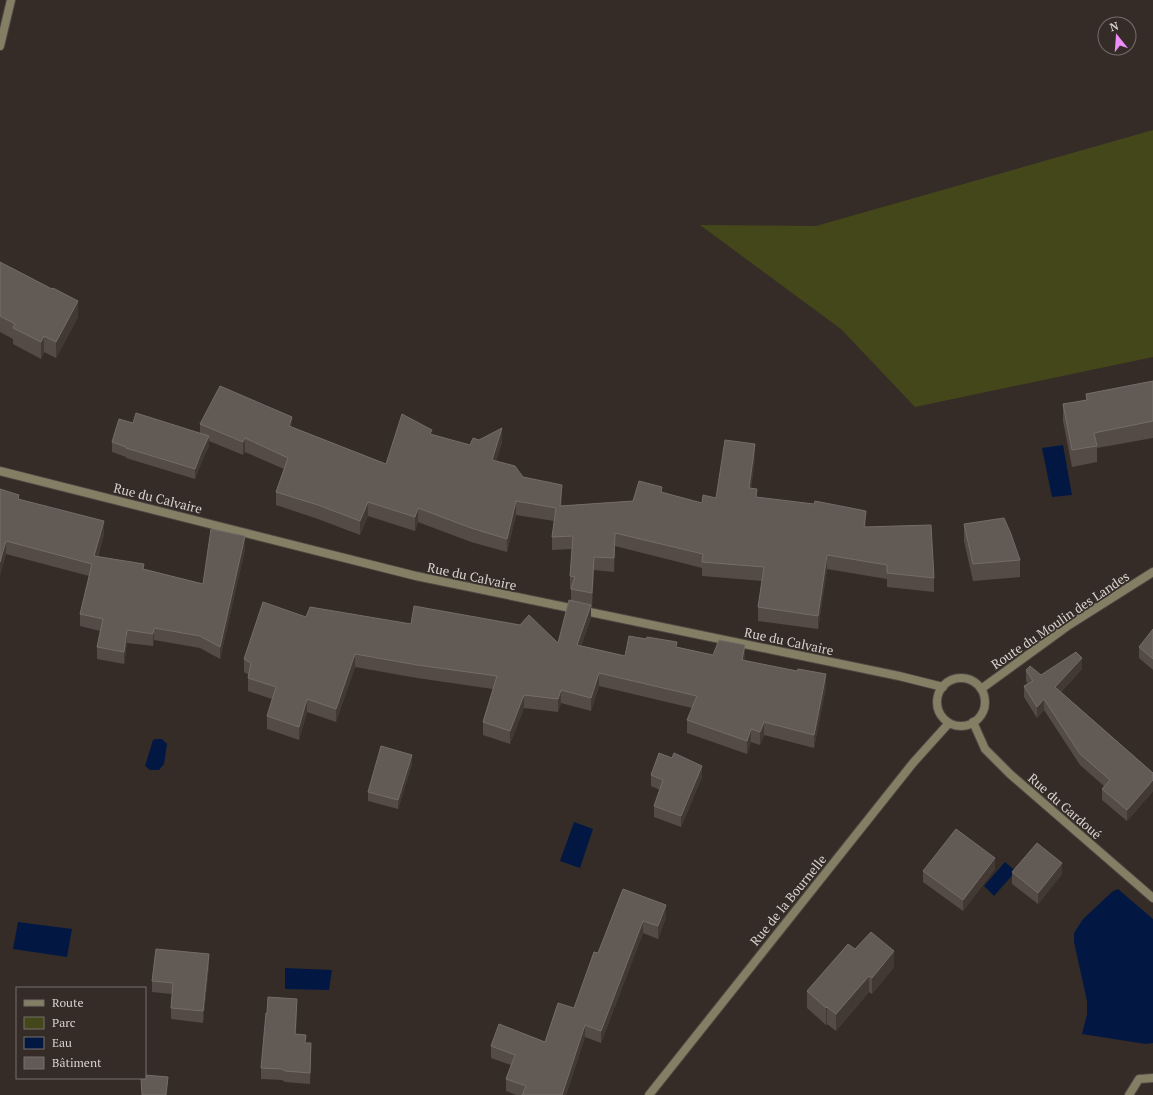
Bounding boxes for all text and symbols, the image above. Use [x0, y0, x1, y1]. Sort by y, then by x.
north arrow [1097, 16, 1137, 56]
text: N [1108, 18, 1121, 34]
street label: Rue du Calvaire [112, 478, 204, 518]
street label: Rue du Calvaire [426, 558, 518, 594]
street label: Route du Moulin des Landes [987, 567, 1133, 673]
street label: Rue du Calvaire [743, 623, 835, 659]
street label: Rue du Gardoué [1024, 769, 1106, 843]
street label: Rue de la Bournelle [746, 851, 830, 949]
legend [16, 987, 146, 1079]
text: Route [52, 995, 83, 1010]
text: Parc [52, 1015, 76, 1030]
text: Eau [52, 1035, 72, 1050]
text: Bâtiment [52, 1055, 102, 1070]

